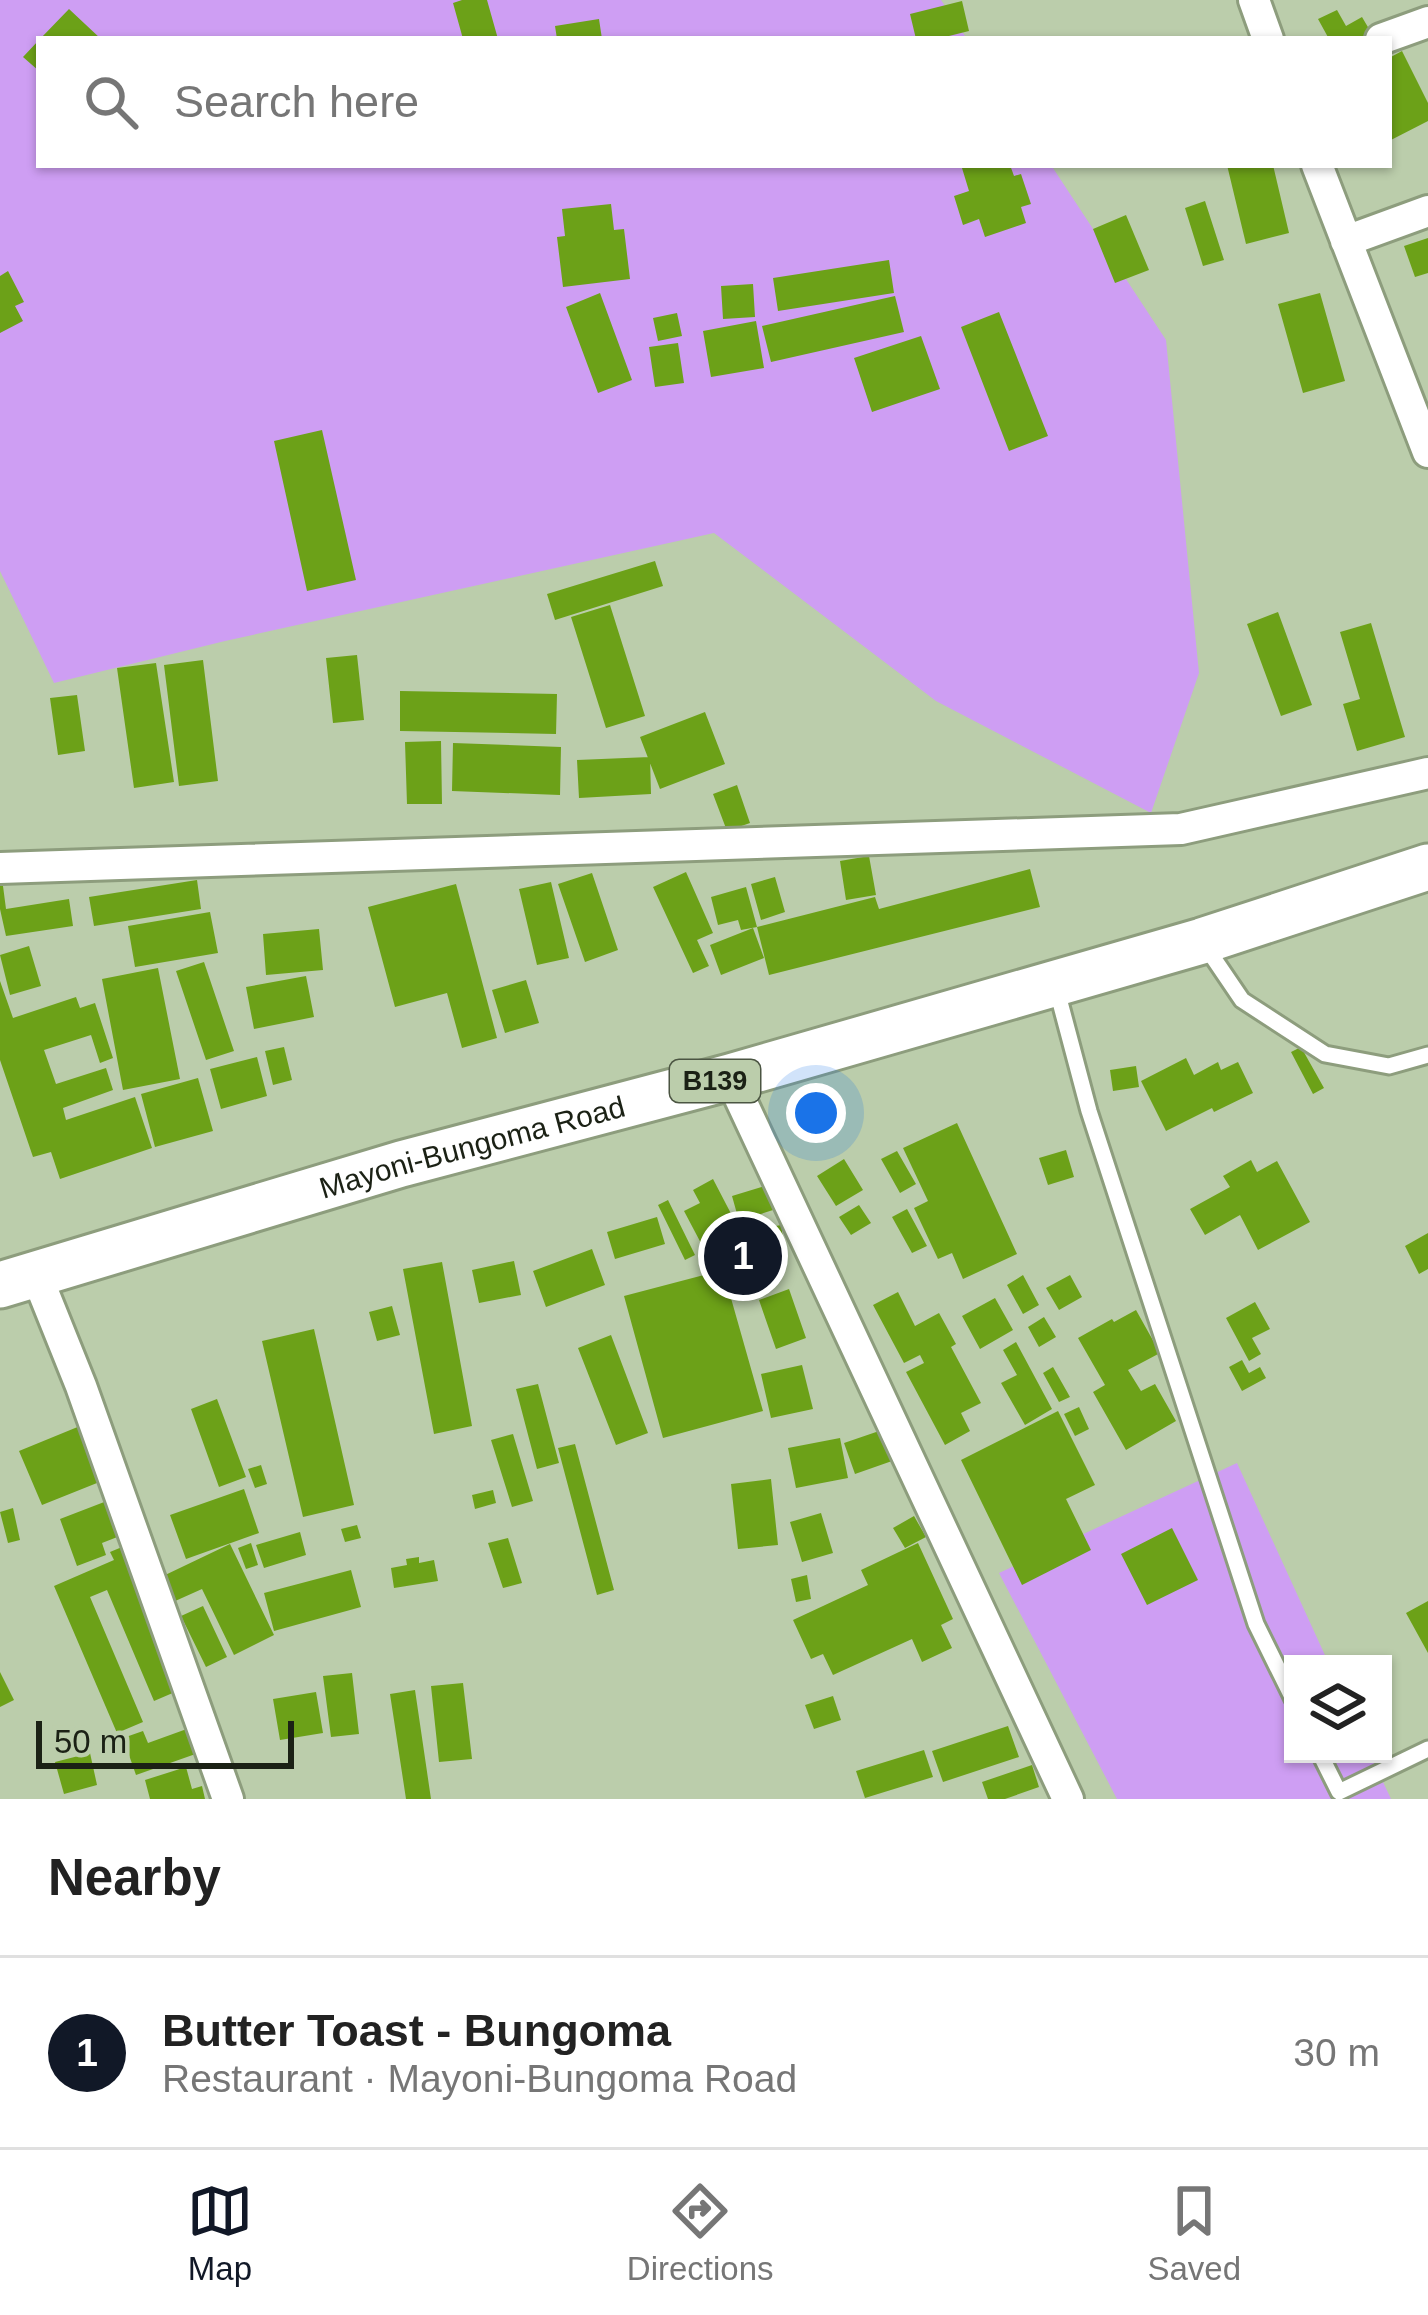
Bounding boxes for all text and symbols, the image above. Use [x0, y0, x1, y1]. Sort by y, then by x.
search box [36, 36, 1392, 168]
icon: search [78, 69, 144, 135]
text: Search here [174, 76, 419, 127]
road number: B139 [670, 1060, 760, 1102]
your location [786, 1083, 846, 1143]
street label: Mayoni-Bungoma Road [315, 1089, 628, 1204]
pin: 1 [704, 1211, 782, 1301]
map controls [1284, 1655, 1392, 1763]
button: layers [1284, 1655, 1392, 1763]
scale bar [36, 1715, 294, 1768]
text: 50 m [54, 1723, 127, 1760]
text: Nearby [48, 1849, 221, 1906]
text: Butter Toast - Bungoma [162, 2005, 671, 2056]
text: 1 [76, 2031, 98, 2074]
text: 30 m [1293, 2031, 1380, 2074]
text: Restaurant · Mayoni-Bungoma Road [162, 2057, 797, 2100]
tab: Map [187, 2178, 253, 2288]
tab: Directions [627, 2178, 774, 2288]
tab: Saved [1147, 2178, 1241, 2288]

